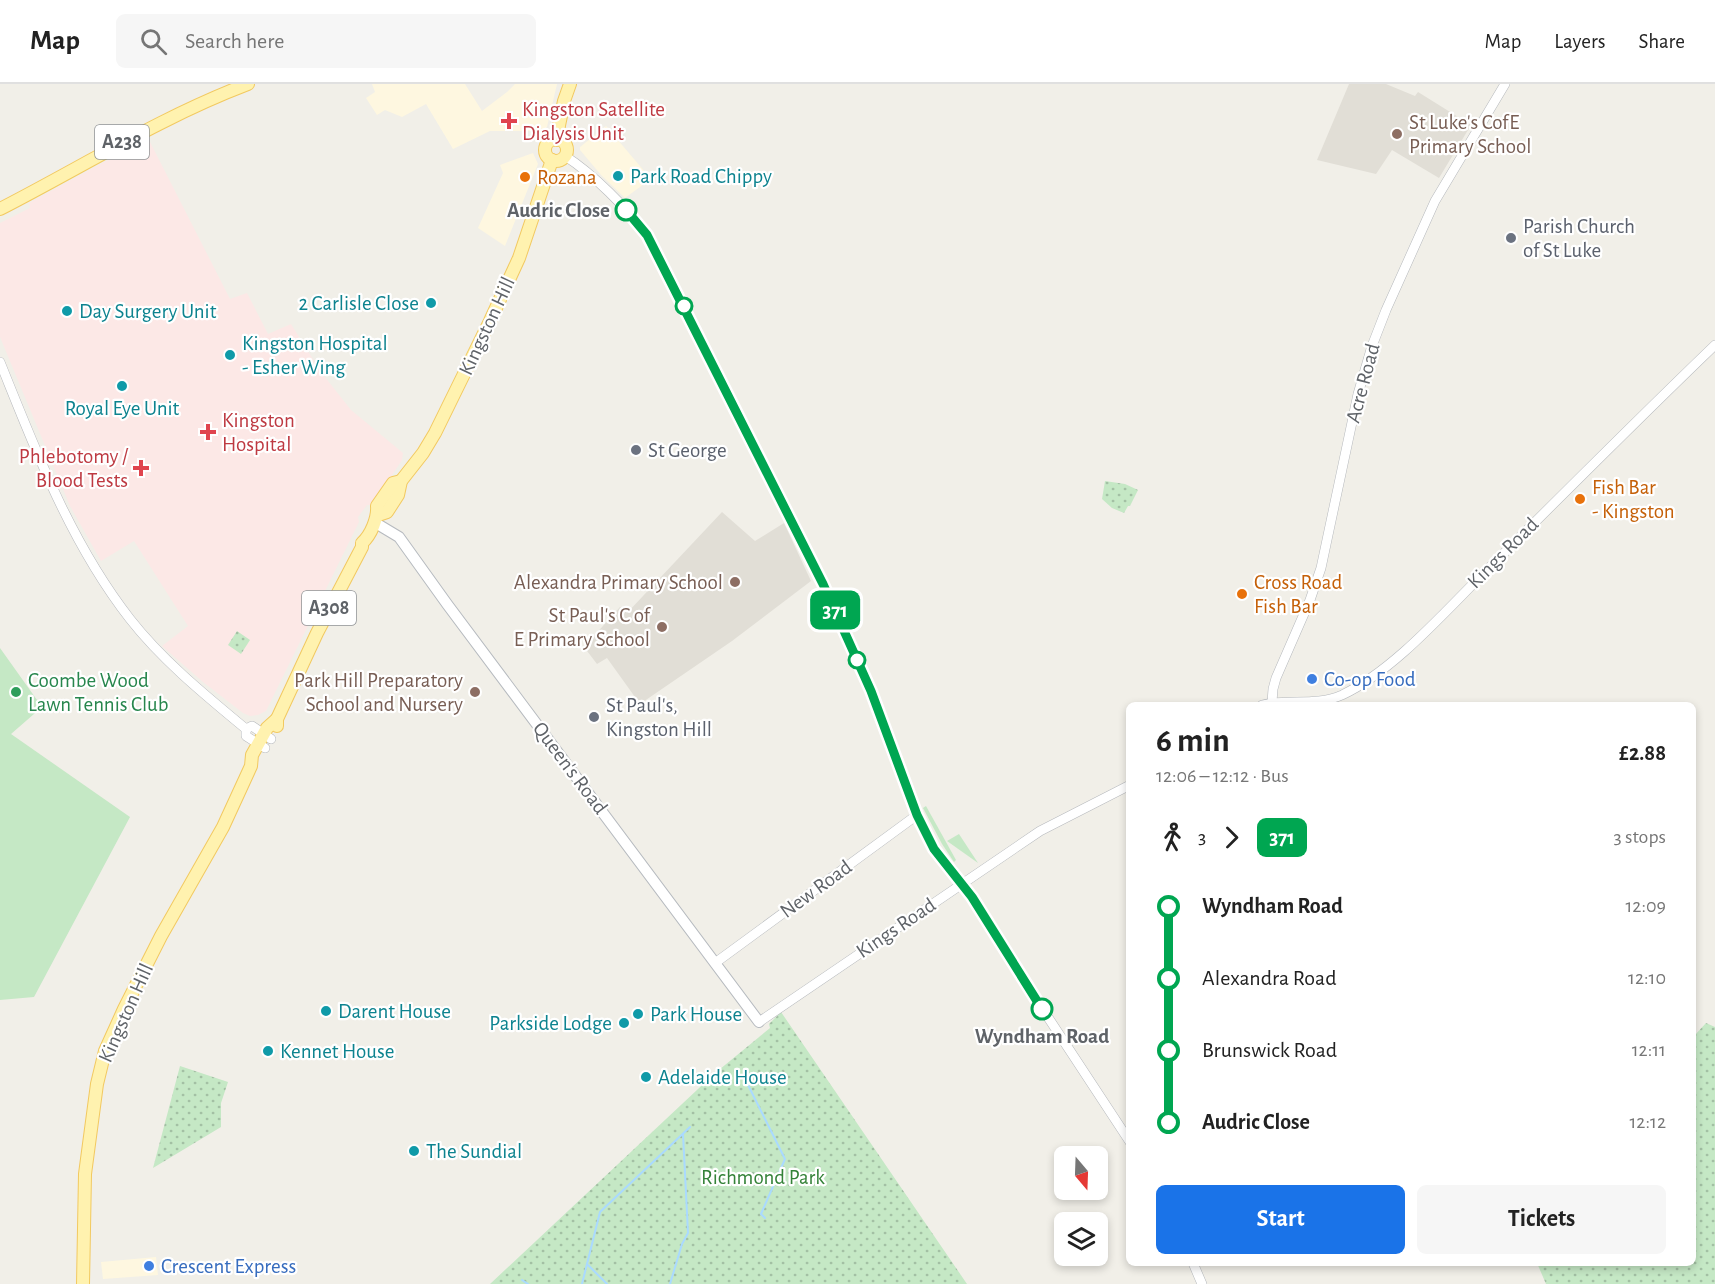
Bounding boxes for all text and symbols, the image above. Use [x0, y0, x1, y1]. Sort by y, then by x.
search box [116, 14, 536, 68]
icon: search [137, 25, 170, 58]
text: Map [30, 27, 80, 55]
text: Search here [185, 30, 284, 52]
text: Map [1485, 31, 1521, 52]
text: Layers [1554, 31, 1605, 52]
text: Share [1638, 31, 1685, 52]
place label: Kingston Satellite Dialysis Unit [522, 99, 665, 144]
marker: Kingston Satellite Dialysis Unit [500, 112, 518, 130]
place label: St Luke's CofE Primary School [1409, 112, 1532, 157]
road number: A238 [95, 125, 149, 159]
marker: St Luke's CofE Primary School [1390, 127, 1404, 141]
place label: Park Road Chippy [630, 166, 772, 187]
place label: Rozana [537, 167, 597, 188]
marker: Park Road Chippy [611, 169, 625, 183]
marker: Rozana [518, 170, 532, 184]
marker: Audric Close [615, 199, 637, 221]
place label: Audric Close [507, 200, 610, 221]
place label: Parish Church of St Luke [1523, 216, 1635, 261]
marker: Parish Church of St Luke [1504, 231, 1518, 245]
street label: Kingston Hill [455, 274, 519, 378]
place label: 2 Carlisle Close [299, 293, 419, 314]
marker: 2 Carlisle Close [424, 296, 438, 310]
unlabelled marker [675, 297, 693, 315]
place label: Day Surgery Unit [79, 301, 217, 322]
marker: Day Surgery Unit [60, 304, 74, 318]
place label: Kingston Hospital - Esher Wing [242, 333, 388, 378]
street label: Acre Road [1342, 341, 1384, 425]
marker: Kingston Hospital - Esher Wing [223, 348, 237, 362]
marker: Royal Eye Unit [115, 379, 129, 393]
place label: Royal Eye Unit [65, 398, 180, 419]
place label: Kingston Hospital [222, 410, 295, 455]
marker: Kingston Hospital [199, 423, 217, 441]
place label: St George [648, 440, 727, 461]
marker: St George [629, 443, 643, 457]
place label: Phlebotomy / Blood Tests [19, 446, 129, 491]
marker: Phlebotomy / Blood Tests [132, 459, 150, 477]
place label: Fish Bar - Kingston [1592, 477, 1675, 522]
marker: Fish Bar - Kingston [1573, 492, 1587, 506]
street label: Kings Road [1464, 513, 1543, 592]
place label: Alexandra Primary School [514, 572, 723, 593]
place label: Cross Road Fish Bar [1254, 572, 1342, 617]
marker: Alexandra Primary School [728, 575, 742, 589]
marker: Cross Road Fish Bar [1235, 587, 1249, 601]
line badge: 371 [800, 590, 870, 630]
road number: A308 [302, 591, 356, 625]
text: 371 [822, 600, 848, 621]
place label: St Paul's C of E Primary School [514, 605, 652, 650]
marker: St Paul's C of E Primary School [655, 620, 669, 634]
unlabelled marker [848, 651, 866, 669]
place label: Co-op Food [1324, 669, 1416, 690]
place label: Coombe Wood Lawn Tennis Club [28, 670, 169, 715]
place label: Park Hill Preparatory School and Nursery [294, 670, 463, 715]
marker: Co-op Food [1305, 672, 1319, 686]
marker: Coombe Wood Lawn Tennis Club [9, 685, 23, 699]
marker: Park Hill Preparatory School and Nursery [468, 685, 482, 699]
place label: St Paul's, Kingston Hill [606, 695, 712, 740]
marker: St Paul's, Kingston Hill [587, 710, 601, 724]
street label: Queen's Road [529, 718, 611, 818]
text: 6 min [1156, 725, 1230, 758]
text: £2.88 [1619, 742, 1666, 764]
text: 12:06 – 12:12 · Bus [1156, 766, 1289, 786]
icon: walk [1156, 821, 1189, 854]
icon: forward [1215, 821, 1248, 854]
text: 3 [1198, 827, 1206, 847]
text: 371 [1269, 827, 1295, 848]
text: 3 stops [1614, 827, 1666, 847]
street label: New Road [776, 856, 856, 922]
street label: Kings Road [853, 894, 940, 962]
text: Wyndham Road [1202, 895, 1343, 917]
text: 12:09 [1625, 896, 1666, 916]
street label: Kingston Hill [95, 960, 157, 1066]
text: Alexandra Road [1202, 967, 1337, 989]
text: 12:10 [1628, 968, 1666, 988]
marker: Wyndham Road [1031, 998, 1053, 1020]
place label: Darent House [338, 1001, 451, 1022]
marker: Darent House [319, 1004, 333, 1018]
place label: Park House [650, 1004, 742, 1025]
marker: Park House [631, 1007, 645, 1021]
place label: Parkside Lodge [489, 1013, 612, 1034]
marker: Parkside Lodge [617, 1016, 631, 1030]
place label: Wyndham Road [975, 1026, 1109, 1047]
text: Brunswick Road [1202, 1039, 1337, 1061]
text: 12:11 [1632, 1040, 1666, 1060]
place label: Kennet House [280, 1041, 394, 1062]
marker: Kennet House [261, 1044, 275, 1058]
place label: Adelaide House [658, 1067, 787, 1088]
marker: Adelaide House [639, 1070, 653, 1084]
text: Audric Close [1202, 1111, 1310, 1133]
text: 12:12 [1629, 1112, 1666, 1132]
place label: The Sundial [426, 1141, 522, 1162]
marker: The Sundial [407, 1144, 421, 1158]
north arrow [1054, 1146, 1108, 1200]
map controls [1054, 1146, 1108, 1266]
park label: Richmond Park [701, 1167, 825, 1188]
button: Start [1156, 1185, 1405, 1254]
button: Tickets [1417, 1185, 1666, 1254]
button: layers [1054, 1212, 1108, 1266]
place label: Crescent Express [161, 1256, 296, 1277]
marker: Crescent Express [142, 1259, 156, 1273]

